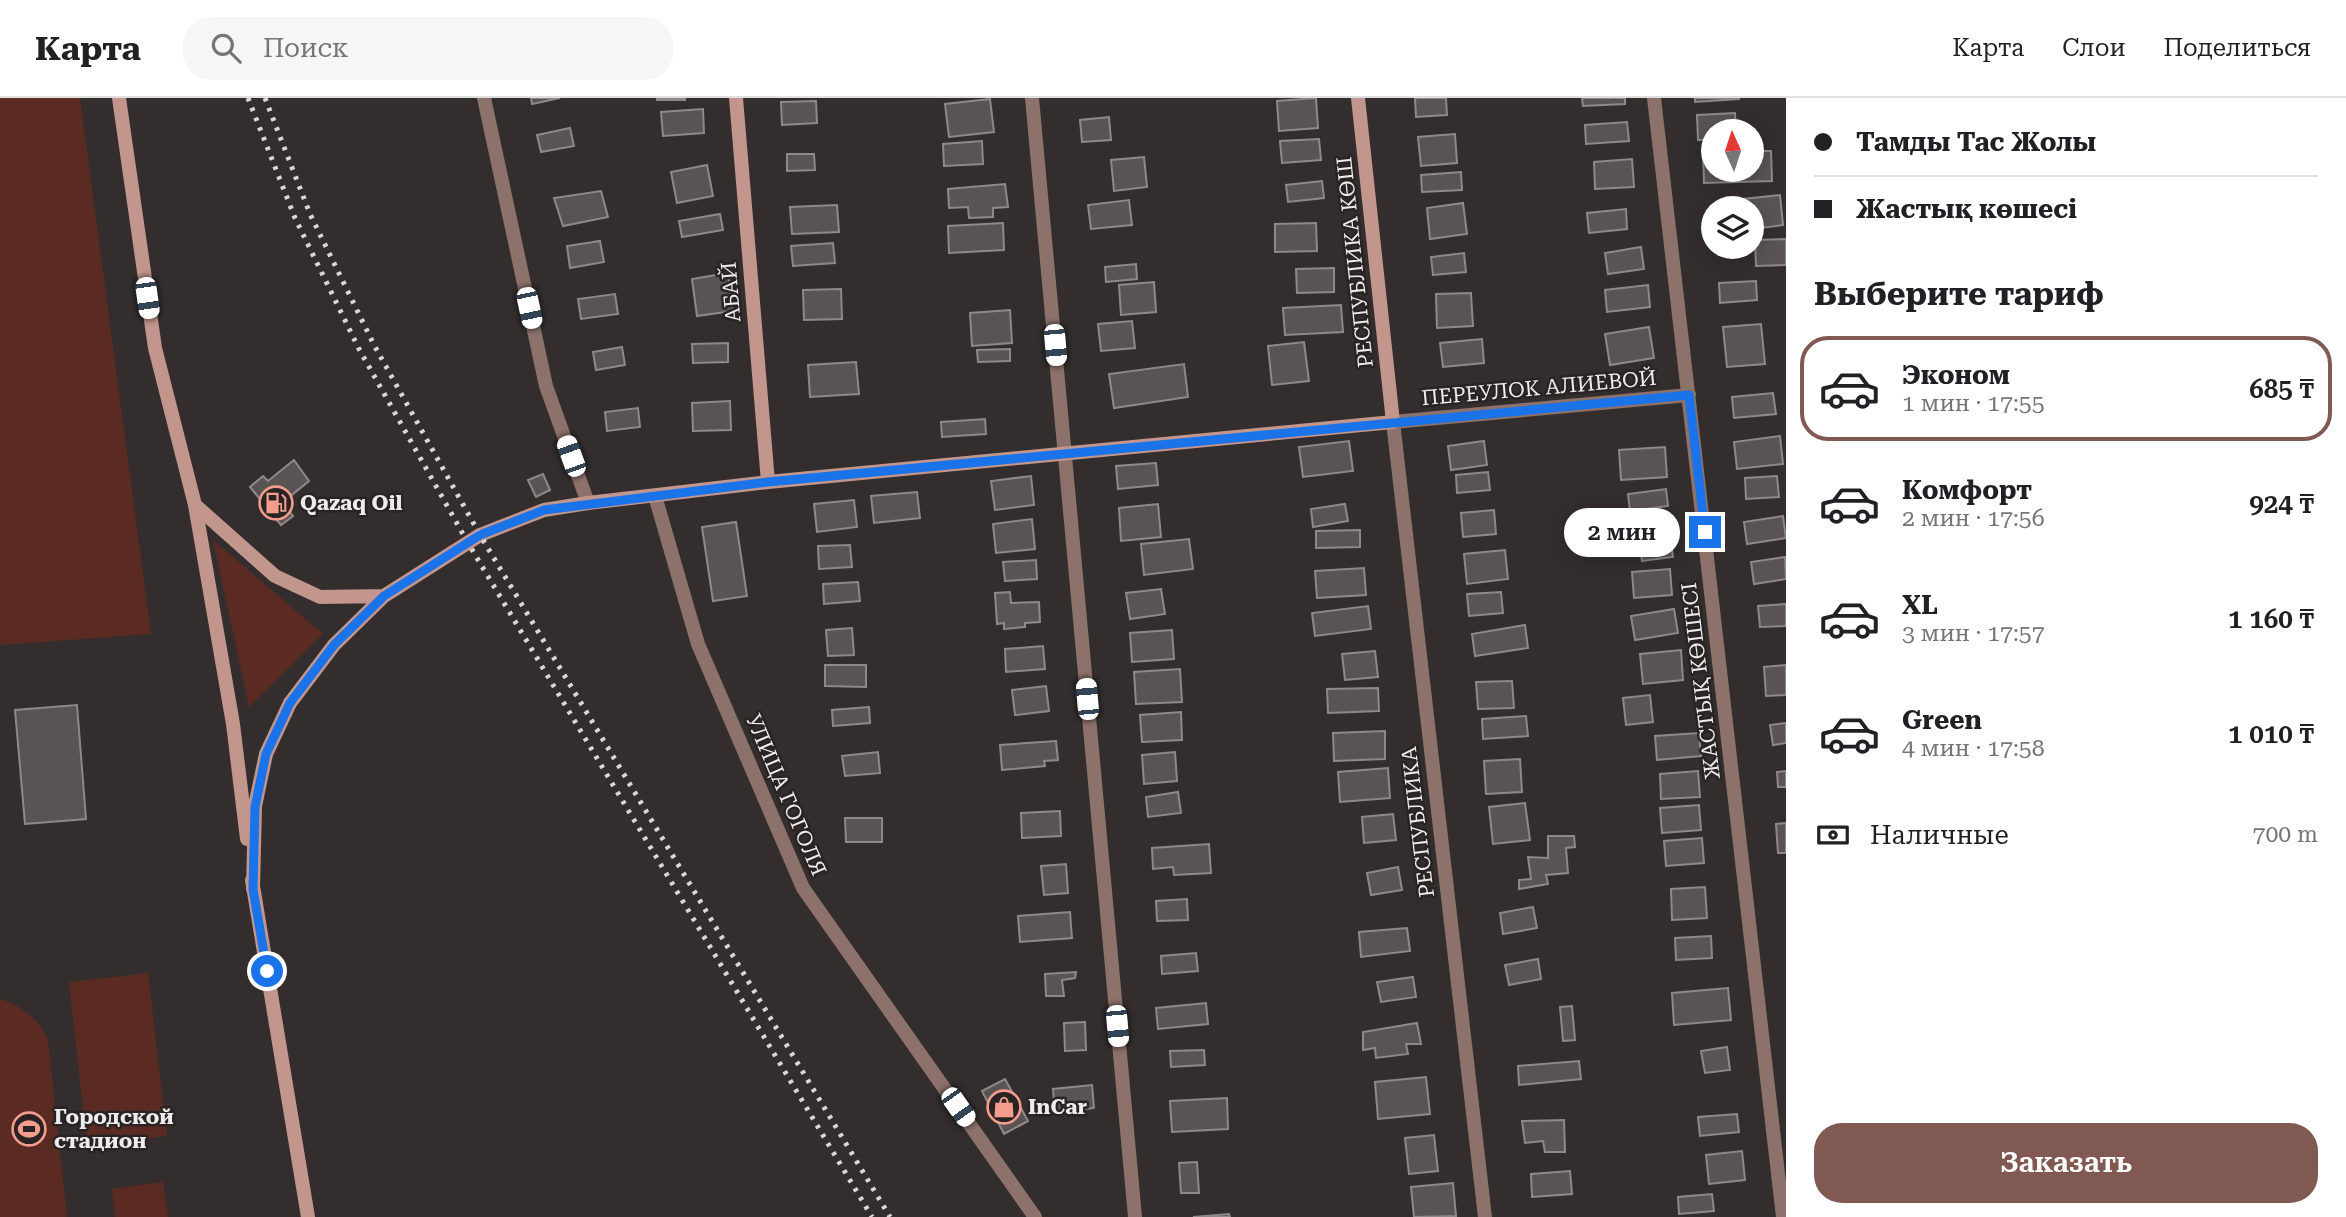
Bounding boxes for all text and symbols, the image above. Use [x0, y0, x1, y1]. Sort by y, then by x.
search box [183, 17, 673, 80]
text: Карта [35, 29, 141, 68]
icon: search [207, 29, 245, 67]
text: Поиск [263, 33, 349, 63]
text: Карта [1952, 34, 2024, 62]
text: Слои [2062, 34, 2125, 62]
text: Поделиться [2163, 34, 2311, 62]
north arrow [1701, 119, 1764, 182]
map controls [1701, 119, 1764, 259]
text: Тамды Тас Жолы [1856, 127, 2096, 157]
street label: РЕСПУБЛИКА КӨШ [1332, 155, 1378, 369]
text: Жастық көшесі [1856, 194, 2077, 224]
button: layers [1701, 196, 1764, 259]
street label: АБАЙ [716, 261, 746, 323]
text: Выберите тариф [1814, 275, 2104, 313]
car [134, 276, 161, 320]
car [515, 285, 544, 331]
car [1043, 323, 1068, 367]
icon: car [1818, 357, 1881, 420]
text: Эконом [1902, 360, 2010, 390]
street label: ПЕРЕУЛОК АЛИЕВОЙ [1420, 366, 1658, 410]
text: 685 ₸ [2249, 374, 2314, 404]
text: 1 мин · 17:55 [1902, 390, 2045, 417]
car [554, 433, 589, 479]
icon: car [1818, 472, 1881, 535]
text: Комфорт [1902, 475, 2032, 505]
fuel station icon: Qazaq Oil [257, 484, 295, 522]
text: 924 ₸ [2249, 489, 2314, 519]
place label: Qazaq Oil [300, 491, 402, 515]
text: 2 мин · 17:56 [1902, 505, 2045, 532]
callout: 2 мин [1565, 508, 1680, 556]
route end [1689, 516, 1721, 548]
text: 2 мин [1588, 519, 1656, 546]
street label: ЖАСТЫҚ КӨШЕСІ [1677, 581, 1725, 781]
icon: car [1818, 587, 1881, 650]
text: XL [1902, 590, 1938, 620]
text: 1 160 ₸ [2228, 604, 2314, 634]
text: 3 мин · 17:57 [1902, 620, 2045, 647]
car [1075, 677, 1100, 721]
icon: car [1818, 702, 1881, 765]
text: Green [1902, 705, 1982, 735]
street label: УЛИЦА ГОГОЛЯ [741, 711, 831, 879]
text: 1 010 ₸ [2228, 719, 2314, 749]
text: 4 мин · 17:58 [1902, 735, 2045, 762]
street label: РЕСПУБЛИКА [1397, 745, 1439, 899]
icon: cash [1814, 816, 1852, 854]
text: Наличные [1870, 820, 2009, 850]
text: 700 m [2253, 821, 2318, 848]
route start [251, 955, 283, 987]
car [1105, 1004, 1130, 1048]
car [938, 1084, 979, 1130]
shop icon: InCar [985, 1088, 1023, 1126]
place label: InCar [1028, 1095, 1087, 1119]
place label: Городской стадион [54, 1105, 174, 1153]
sports icon: Городской стадион [10, 1110, 48, 1148]
button: Заказать [1814, 1123, 2318, 1203]

